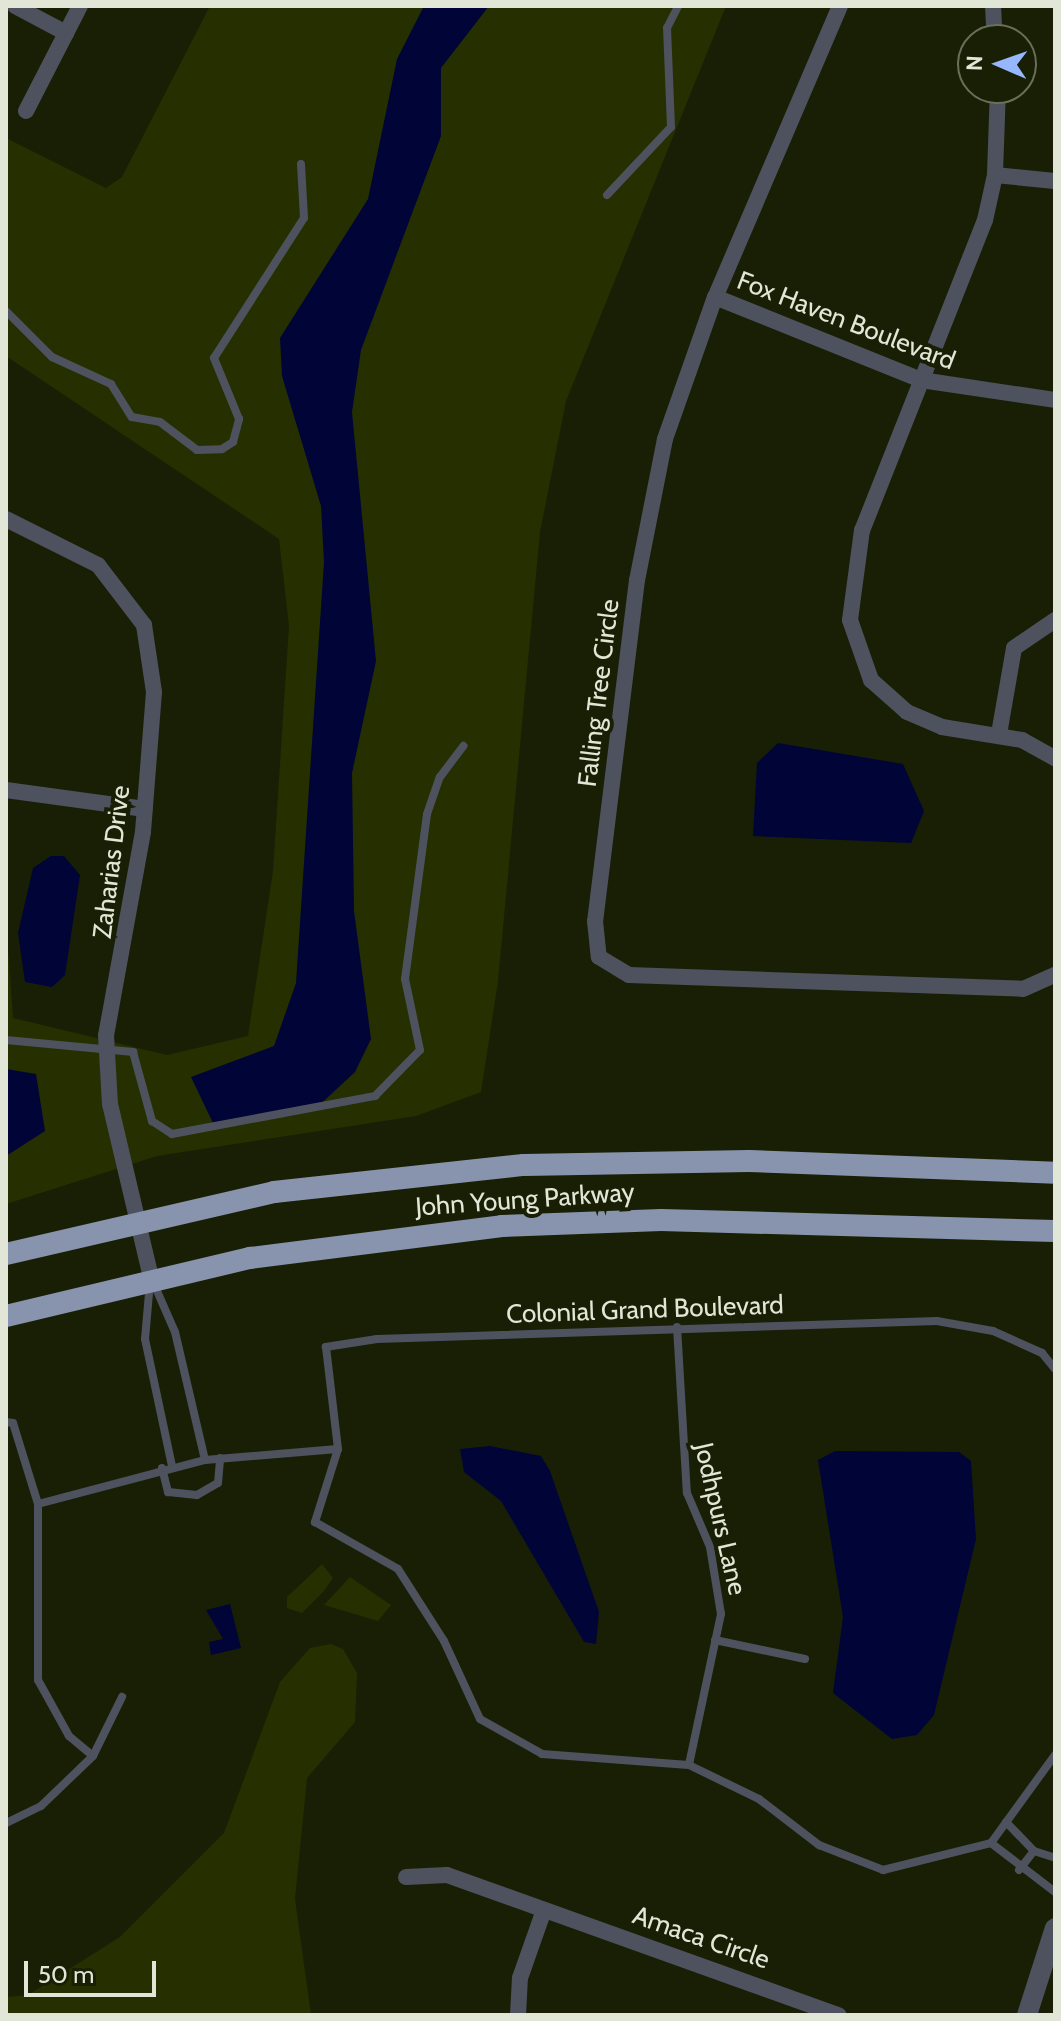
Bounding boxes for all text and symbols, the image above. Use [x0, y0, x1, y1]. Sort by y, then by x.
north arrow [957, 24, 1037, 104]
text: N [961, 55, 988, 71]
street label: Fox Haven Boulevard [733, 265, 959, 377]
street label: Falling Tree Circle [572, 597, 626, 789]
street label: Zaharias Drive [87, 784, 137, 940]
street label: John Young Parkway [414, 1177, 636, 1223]
street label: Colonial Grand Boulevard [506, 1290, 784, 1330]
street label: Jodhpurs Lane [687, 1440, 753, 1598]
street label: Amaca Circle [628, 1900, 774, 1976]
scale bar [28, 1945, 160, 1995]
text: 50 m [38, 1960, 94, 1989]

